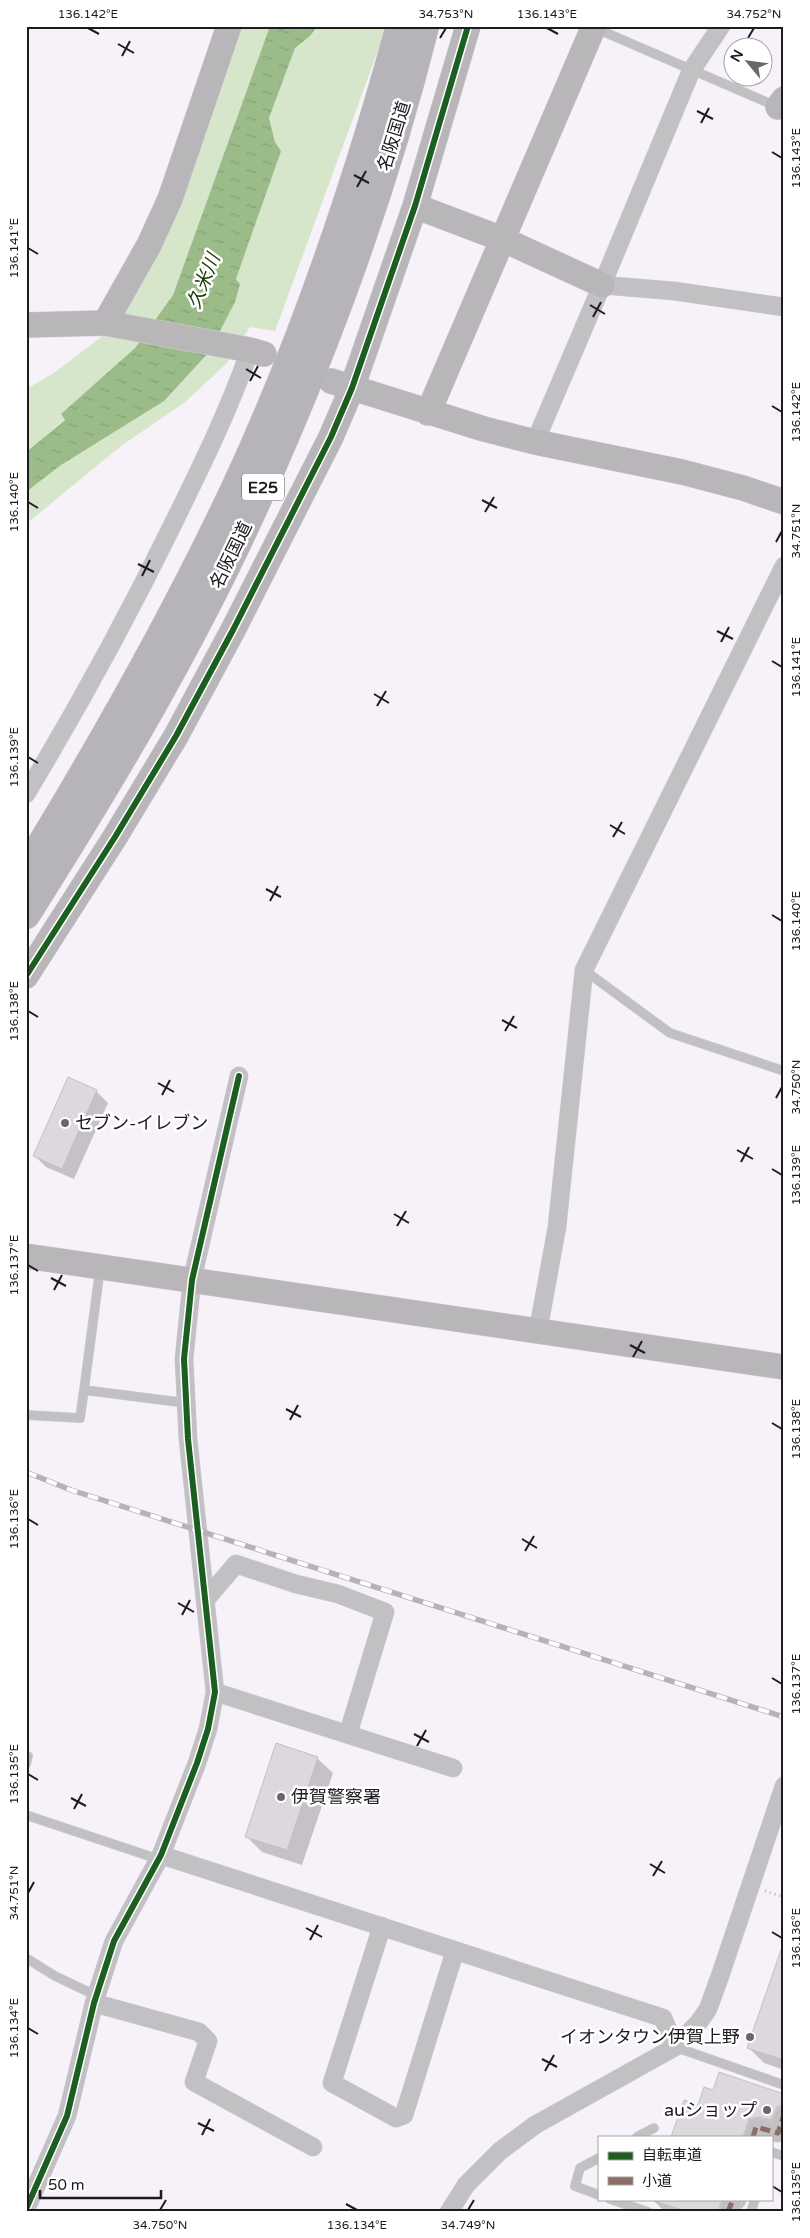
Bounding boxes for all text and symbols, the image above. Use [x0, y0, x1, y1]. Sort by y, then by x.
text: 136.142°E [58, 7, 119, 21]
text: 34.753°N [419, 7, 473, 21]
text: 136.143°E [517, 7, 578, 21]
text: 34.752°N [727, 7, 781, 21]
north arrow [722, 38, 772, 88]
text: N [727, 47, 747, 65]
street label: 名阪国道 [373, 98, 415, 174]
text: 136.143°E [789, 127, 803, 188]
text: 136.141°E [7, 217, 21, 278]
water label: 久米川 [183, 249, 226, 312]
text: 136.142°E [789, 381, 803, 442]
text: 136.140°E [7, 471, 21, 532]
road number: E25 [242, 474, 284, 501]
text: 34.751°N [789, 504, 803, 558]
street label: 名阪国道 [205, 518, 257, 592]
text: 136.141°E [789, 636, 803, 697]
text: 136.139°E [7, 726, 21, 787]
text: 136.140°E [789, 890, 803, 951]
text: 136.138°E [7, 980, 21, 1041]
text: 34.750°N [789, 1060, 803, 1114]
place label: セブン-イレブン [75, 1112, 208, 1134]
marker: セブン-イレブン [59, 1117, 71, 1129]
text: 136.139°E [789, 1144, 803, 1205]
text: 136.137°E [7, 1234, 21, 1295]
text: 136.138°E [789, 1398, 803, 1459]
text: 136.136°E [7, 1488, 21, 1549]
text: 136.137°E [789, 1653, 803, 1714]
text: 136.135°E [7, 1744, 21, 1804]
place label: 伊賀警察署 [291, 1786, 381, 1808]
marker: 伊賀警察署 [275, 1791, 287, 1803]
text: 34.751°N [7, 1866, 21, 1920]
text: 136.136°E [789, 1907, 803, 1968]
text: 136.134°E [7, 1997, 21, 2058]
place label: イオンタウン伊賀上野 [560, 2026, 740, 2048]
marker: イオンタウン伊賀上野 [744, 2031, 756, 2043]
place label: auショップ [664, 2099, 757, 2121]
marker: auショップ [761, 2104, 773, 2116]
legend [598, 2136, 772, 2200]
text: 自転車道 [642, 2146, 702, 2164]
text: 136.135°E [789, 2162, 803, 2222]
scale bar [40, 2168, 161, 2200]
text: 小道 [642, 2172, 672, 2190]
text: 50 m [48, 2176, 85, 2194]
text: 34.750°N [133, 2218, 187, 2232]
text: 136.134°E [327, 2218, 388, 2232]
text: 34.749°N [441, 2218, 495, 2232]

